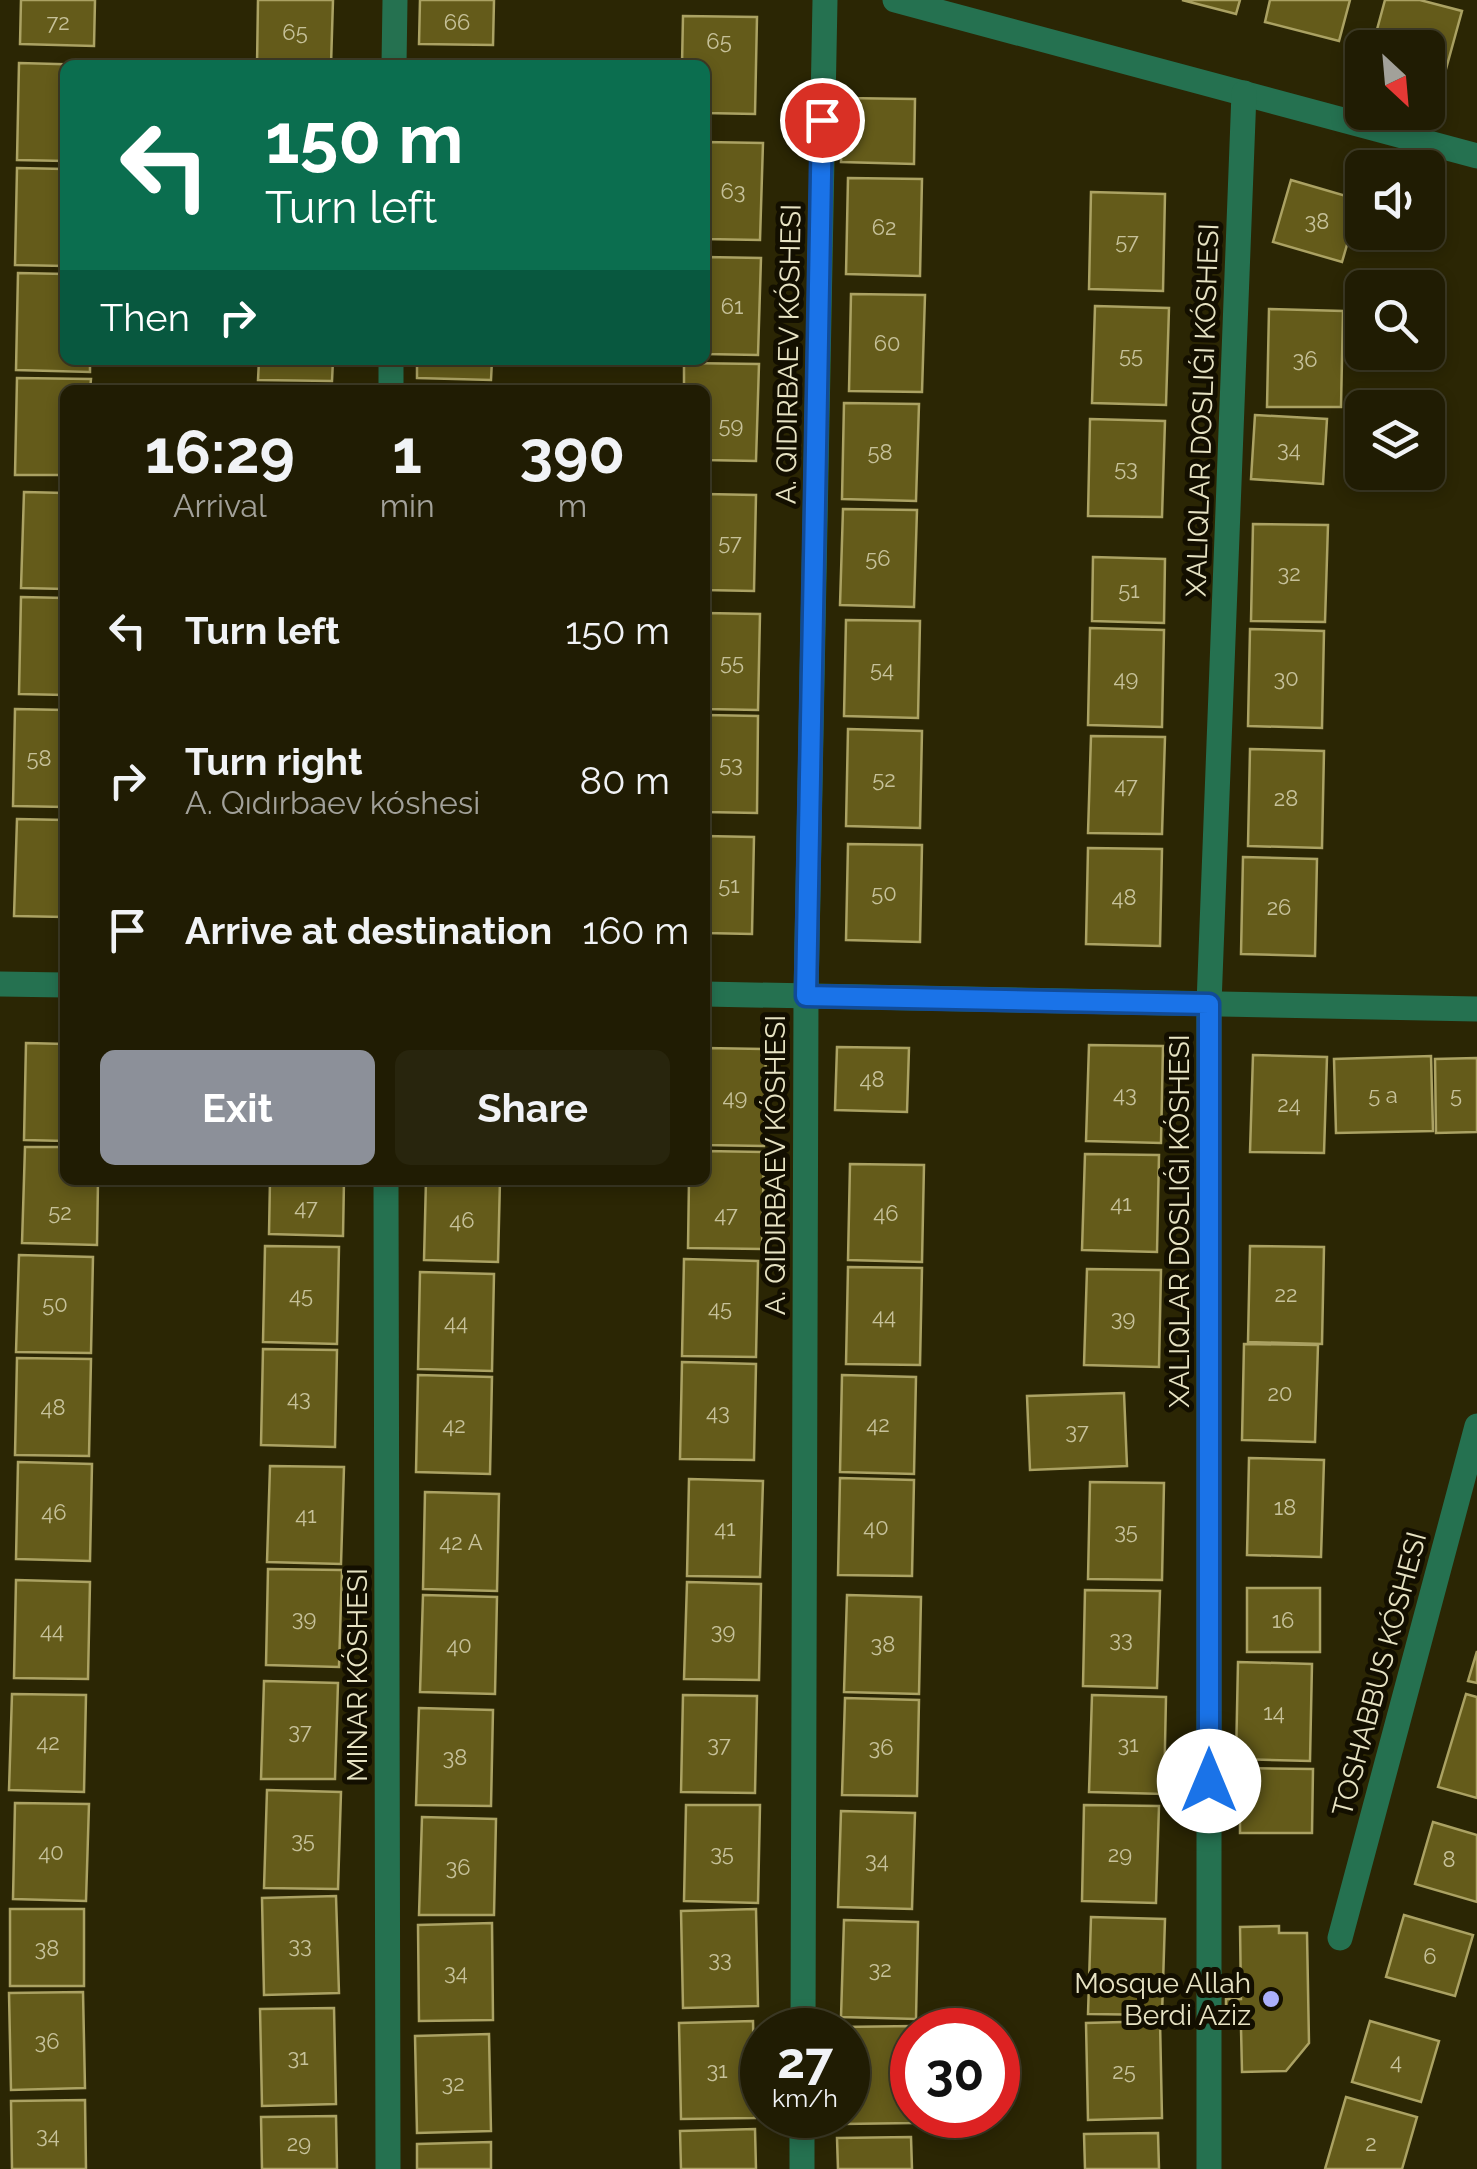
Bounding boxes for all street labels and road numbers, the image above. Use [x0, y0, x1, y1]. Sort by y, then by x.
street label: A. QIDIRBAEV KÓSHESI [769, 204, 808, 504]
street label: XALIQLAR DOSLIǴI KÓSHESI [1179, 223, 1226, 597]
street label: A. QIDIRBAEV KÓSHESI [759, 1015, 792, 1315]
street label: XALIQLAR DOSLIǴI KÓSHESI [1163, 1034, 1196, 1408]
street label: TOSHABBUS KÓSHESI [1326, 1528, 1433, 1820]
street label: MINAR KÓSHESI [341, 1568, 374, 1782]

